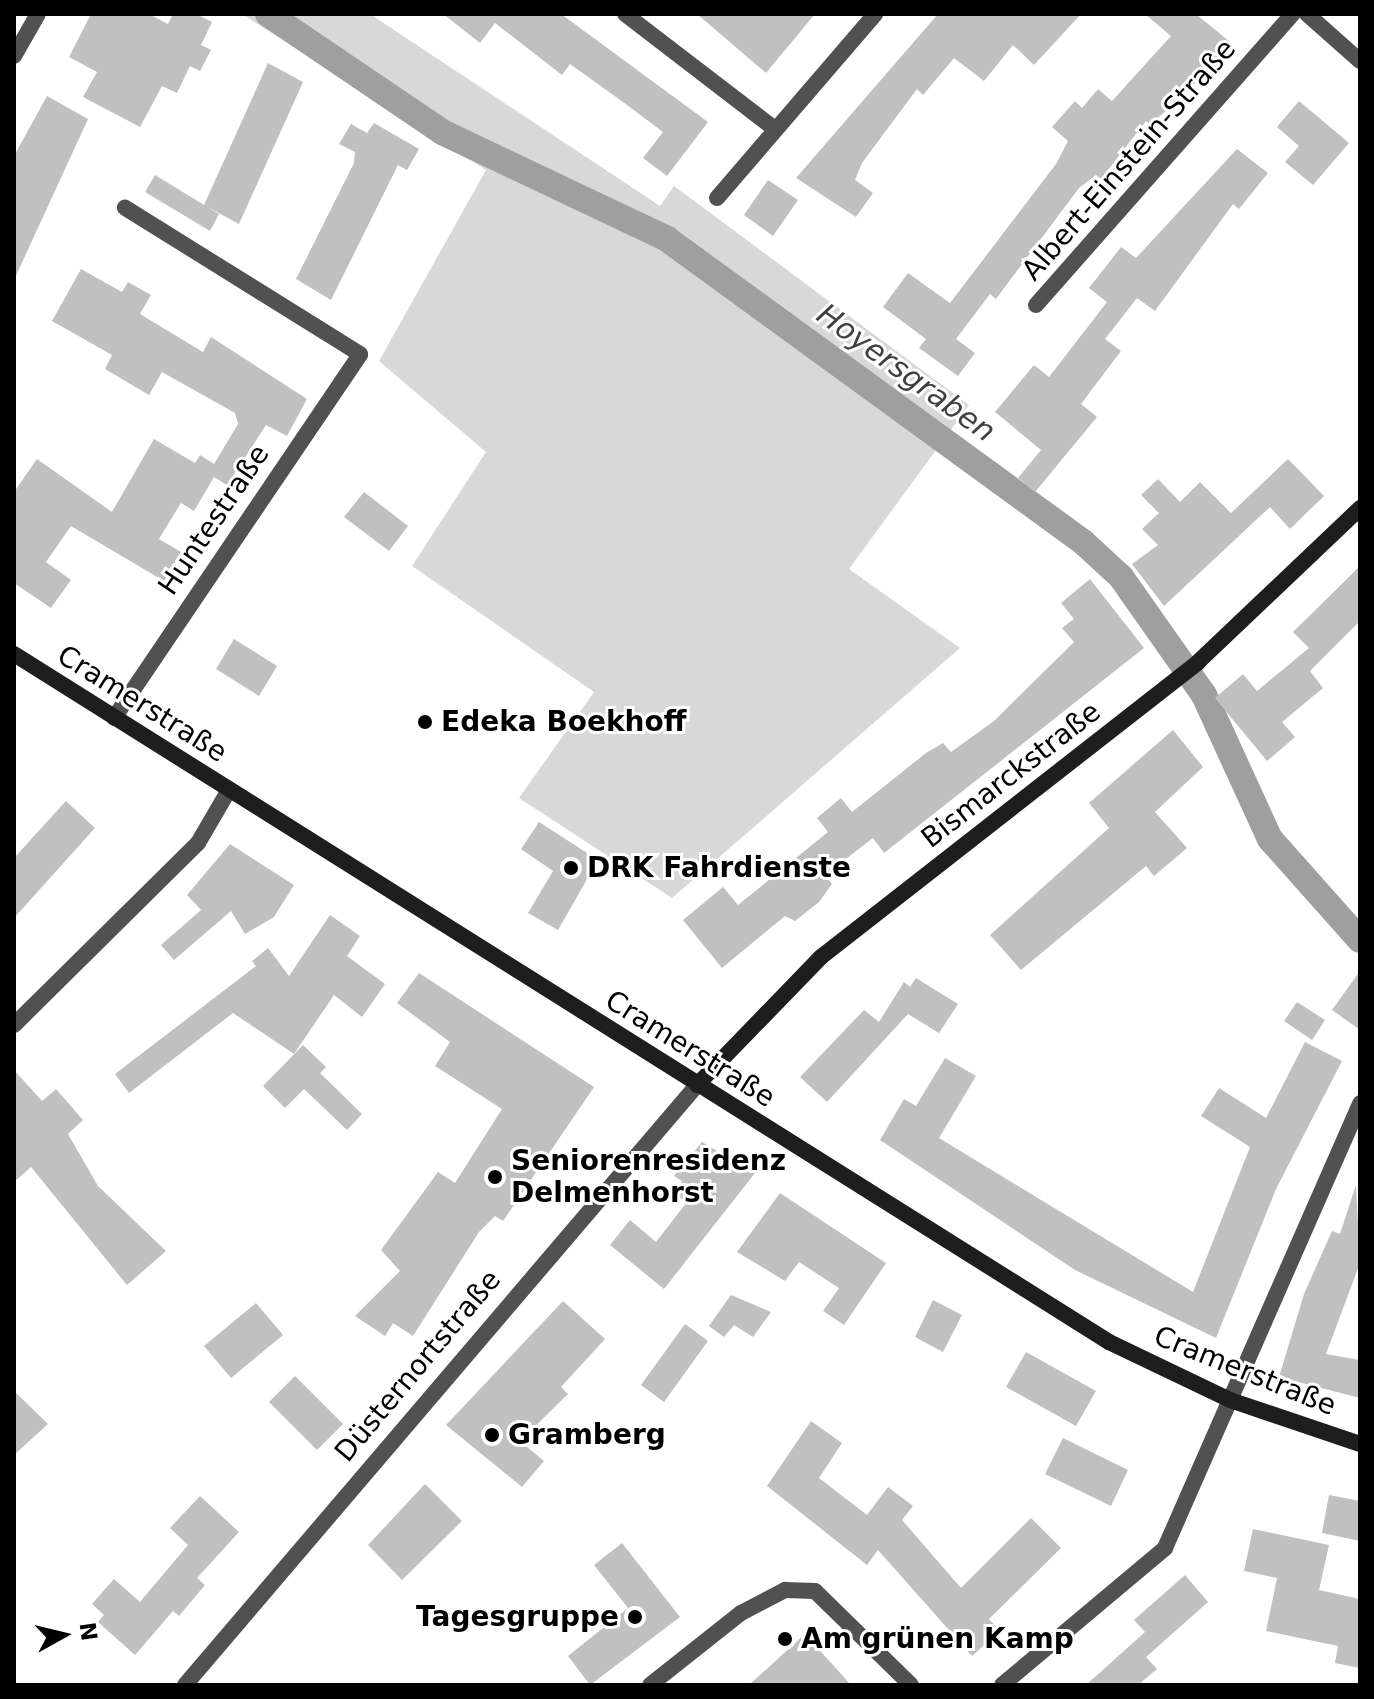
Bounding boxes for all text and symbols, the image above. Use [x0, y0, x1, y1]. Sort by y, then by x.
street label: Albert-Einstein-Straße [1015, 33, 1243, 287]
water label: Hoyersgraben [810, 296, 1002, 450]
street label: Huntestraße [151, 439, 277, 601]
street label: Cramerstraße [51, 639, 233, 769]
street label: Bismarckstraße [915, 695, 1107, 855]
place label: Edeka Boekhoff [441, 705, 686, 739]
marker: Edeka Boekhoff [416, 713, 434, 731]
place label: DRK Fahrdienste [587, 851, 851, 885]
marker: DRK Fahrdienste [562, 859, 580, 877]
street label: Cramerstraße [599, 984, 781, 1114]
place label: Seniorenresidenz Delmenhorst [511, 1144, 786, 1210]
marker: Seniorenresidenz Delmenhorst [486, 1168, 504, 1186]
street label: Düsternortstraße [328, 1263, 508, 1469]
street label: Cramerstraße [1149, 1319, 1341, 1423]
place label: Gramberg [508, 1418, 666, 1452]
marker: Gramberg [483, 1426, 501, 1444]
north arrow [24, 1595, 104, 1675]
place label: Tagesgruppe [416, 1600, 619, 1634]
marker: Tagesgruppe [626, 1608, 644, 1626]
text: N [75, 1621, 102, 1642]
place label: Am grünen Kamp [801, 1622, 1074, 1656]
marker: Am grünen Kamp [776, 1630, 794, 1648]

